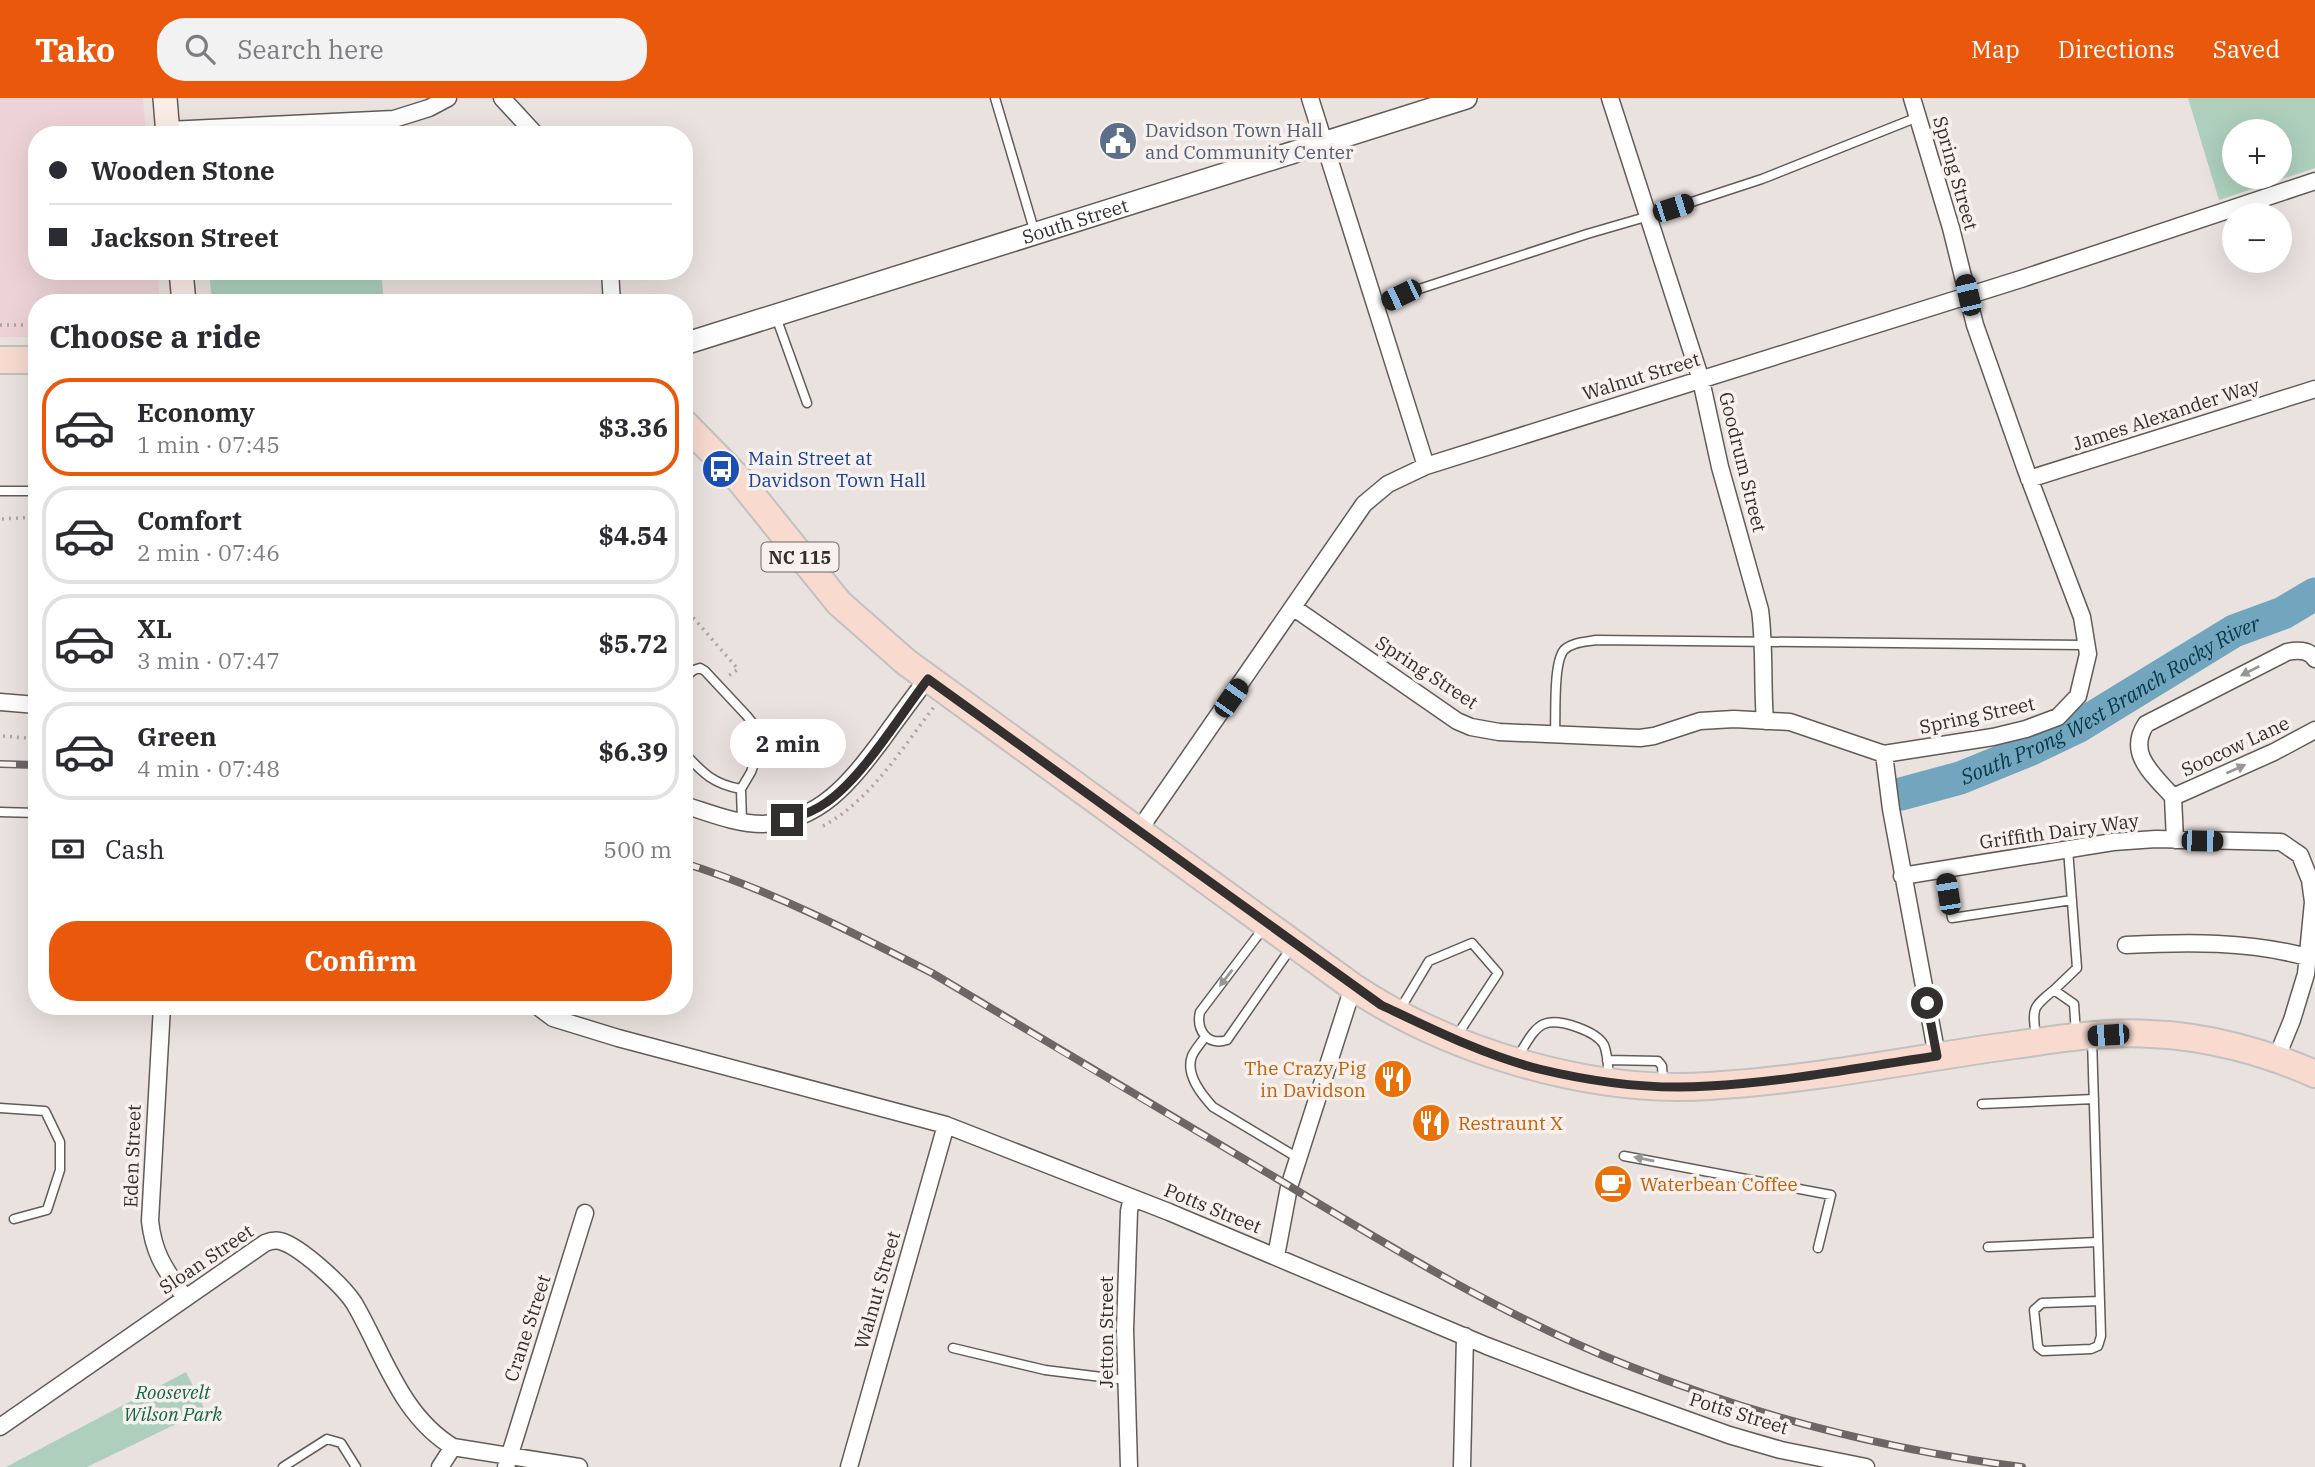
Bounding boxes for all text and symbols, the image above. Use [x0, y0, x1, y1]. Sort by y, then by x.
search box [157, 18, 647, 81]
text: Tako [35, 28, 115, 71]
icon: search [181, 30, 219, 68]
text: Search here [237, 32, 384, 66]
text: Map [1971, 33, 2020, 65]
text: Directions [2058, 33, 2175, 65]
text: Saved [2213, 33, 2280, 65]
street label: Spring Street [1928, 113, 1984, 233]
place label: Davidson Town Hall and Community Center [1145, 118, 1354, 164]
map controls [2222, 119, 2292, 273]
button: + [2222, 119, 2292, 189]
public building icon: Davidson Town Hall and Community Center [1097, 120, 1139, 162]
text: Wooden Stone [91, 153, 275, 187]
car [1650, 192, 1697, 224]
street label: South Street [1019, 193, 1131, 249]
button: − [2222, 203, 2292, 273]
text: Jackson Street [91, 220, 279, 254]
car [1954, 272, 1983, 318]
car [1378, 276, 1425, 314]
text: Choose a ride [49, 315, 261, 357]
street label: Walnut Street [1579, 347, 1703, 405]
street label: James Alexander Way [2070, 372, 2263, 456]
street label: Goodrum Street [1714, 389, 1772, 535]
text: Economy [137, 395, 255, 429]
icon: car [53, 396, 116, 459]
text: $3.36 [598, 410, 668, 444]
text: 1 min · 07:45 [137, 429, 280, 459]
place label: Main Street at Davidson Town Hall [748, 446, 926, 492]
bus stop icon: Main Street at Davidson Town Hall [700, 448, 742, 490]
text: Comfort [137, 503, 242, 537]
icon: car [53, 504, 116, 567]
text: $4.54 [598, 518, 668, 552]
text: 2 min · 07:46 [137, 537, 280, 567]
road number: NC 115 [762, 542, 838, 572]
water label: South Prong West Branch Rocky River [1955, 608, 2265, 791]
text: XL [137, 611, 172, 645]
icon: car [53, 612, 116, 675]
text: $5.72 [598, 626, 668, 660]
street label: Spring Street [1371, 630, 1483, 714]
text: 3 min · 07:47 [137, 645, 280, 675]
one-way arrow [2239, 664, 2259, 676]
car [1211, 675, 1252, 721]
street label: Spring Street [1917, 691, 2037, 739]
street label: Soocow Lane [2177, 711, 2293, 781]
callout: 2 min [729, 718, 845, 768]
text: Green [137, 719, 217, 753]
icon: car [53, 720, 116, 783]
text: 2 min [756, 728, 820, 758]
text: $6.39 [598, 734, 668, 768]
text: 4 min · 07:48 [137, 753, 280, 783]
one-way arrow [2226, 763, 2246, 775]
route end [771, 804, 803, 836]
street label: Griffith Dairy Way [1978, 808, 2141, 854]
icon: cash [49, 830, 87, 868]
car [2181, 830, 2224, 852]
text: Cash [105, 832, 165, 866]
text: 500 m [603, 834, 672, 864]
car [1935, 872, 1962, 916]
button: Confirm [49, 921, 672, 1001]
one-way arrow [1218, 969, 1233, 987]
route start [1911, 987, 1943, 1019]
car [2087, 1023, 2130, 1047]
place label: The Crazy Pig in Davidson [1244, 1056, 1367, 1102]
restaurant icon: The Crazy Pig in Davidson [1372, 1058, 1414, 1100]
restaurant icon: Restraunt X [1410, 1102, 1452, 1144]
street label: Eden Street [118, 1104, 146, 1208]
place label: Restraunt X [1458, 1111, 1563, 1135]
one-way arrow [1633, 1154, 1655, 1165]
cafe icon: Waterbean Coffee [1592, 1163, 1634, 1205]
place label: Waterbean Coffee [1640, 1172, 1798, 1196]
street label: Potts Street [1161, 1178, 1265, 1238]
street label: Sloan Street [154, 1219, 258, 1299]
street label: Walnut Street [849, 1228, 905, 1352]
street label: Crane Street [498, 1271, 556, 1384]
street label: Jetton Street [1094, 1275, 1118, 1388]
park label: Roosevelt Wilson Park [124, 1380, 223, 1426]
street label: Potts Street [1686, 1387, 1792, 1440]

